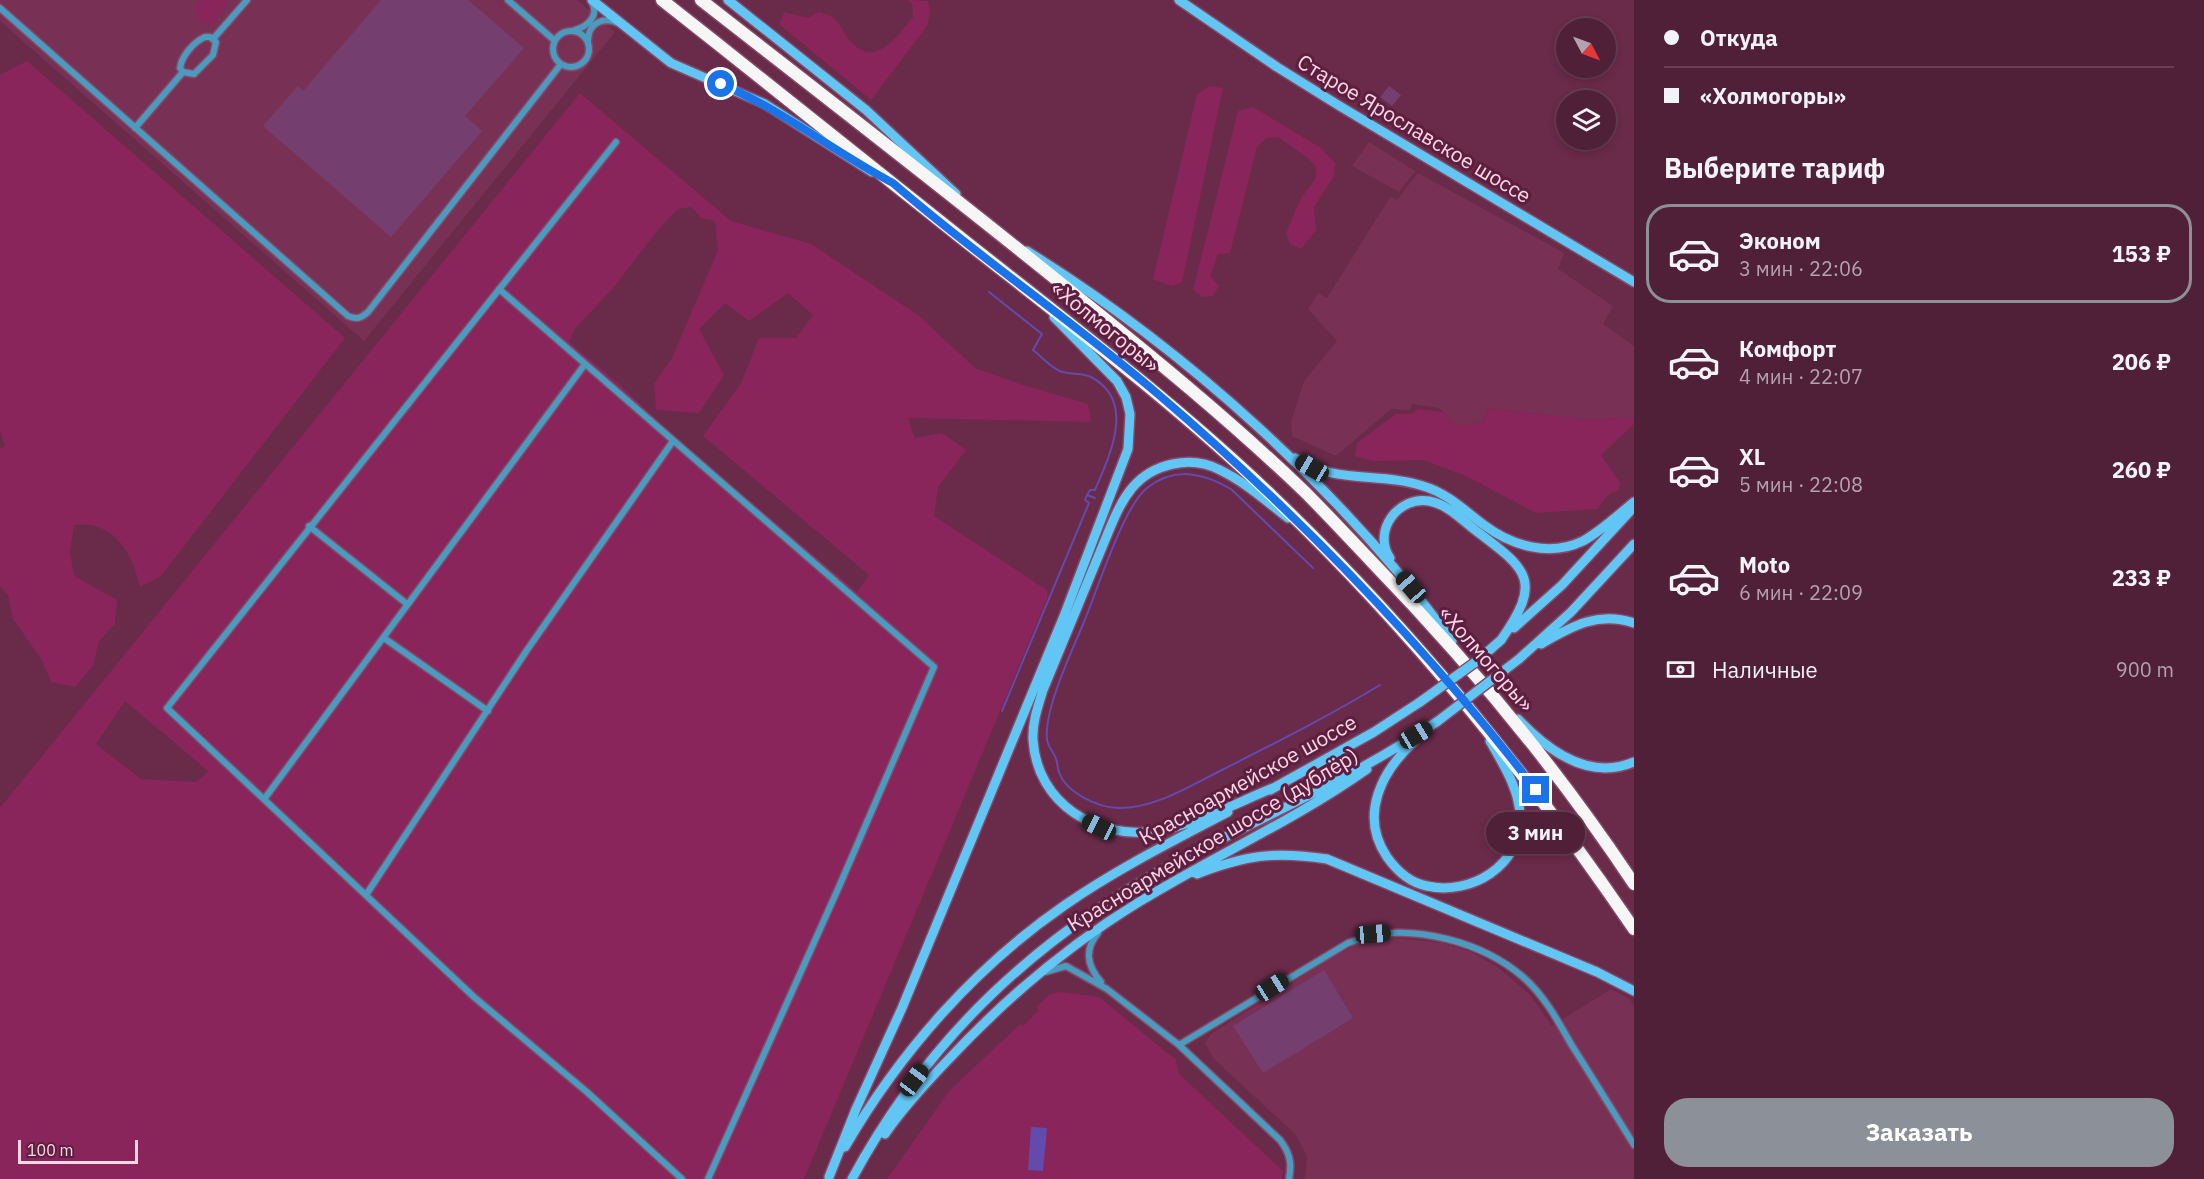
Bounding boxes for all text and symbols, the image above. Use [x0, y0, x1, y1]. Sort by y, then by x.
north arrow [1556, 18, 1616, 78]
map controls [1556, 18, 1616, 150]
text: Откуда [1700, 23, 1778, 52]
street label: Старое Ярославское шоссе [1292, 47, 1537, 209]
route start [707, 70, 734, 97]
text: «Холмогоры» [1700, 81, 1846, 110]
button: layers [1556, 90, 1616, 150]
text: Выберите тариф [1664, 150, 1885, 185]
text: Эконом [1739, 226, 1821, 255]
icon: car [1667, 227, 1721, 281]
text: 153 ₽ [2112, 239, 2171, 268]
text: 3 мин · 22:06 [1739, 255, 1863, 282]
street label: «Холмогоры» [1046, 274, 1166, 379]
text: Комфорт [1739, 334, 1836, 363]
icon: car [1667, 335, 1721, 389]
text: 206 ₽ [2112, 347, 2171, 376]
text: 4 мин · 22:07 [1739, 363, 1863, 390]
text: XL [1739, 442, 1765, 471]
icon: car [1667, 443, 1721, 497]
car [1292, 451, 1332, 485]
text: 260 ₽ [2112, 455, 2171, 484]
text: 5 мин · 22:08 [1739, 471, 1863, 498]
text: Moto [1739, 550, 1790, 579]
icon: car [1667, 551, 1721, 605]
text: 233 ₽ [2112, 563, 2171, 592]
car [1392, 568, 1430, 606]
text: 6 мин · 22:09 [1739, 579, 1863, 606]
street label: «Холмогоры» [1433, 599, 1541, 717]
icon: cash [1664, 653, 1697, 686]
text: Наличные [1712, 655, 1818, 684]
text: 900 m [2116, 656, 2174, 683]
street label: Красноармейское шоссе [1134, 708, 1361, 851]
car [1396, 718, 1436, 752]
street label: Красноармейское шоссе (дублёр) [1062, 741, 1363, 937]
route end [1522, 776, 1549, 803]
car [1079, 811, 1119, 843]
callout: 3 мин [1486, 811, 1586, 853]
text: 3 мин [1508, 819, 1563, 846]
car [1354, 923, 1392, 945]
car [1252, 970, 1292, 1004]
car [896, 1060, 932, 1100]
button: Заказать [1664, 1098, 2174, 1167]
scale bar [18, 1137, 138, 1164]
text: 100 m [27, 1140, 74, 1160]

